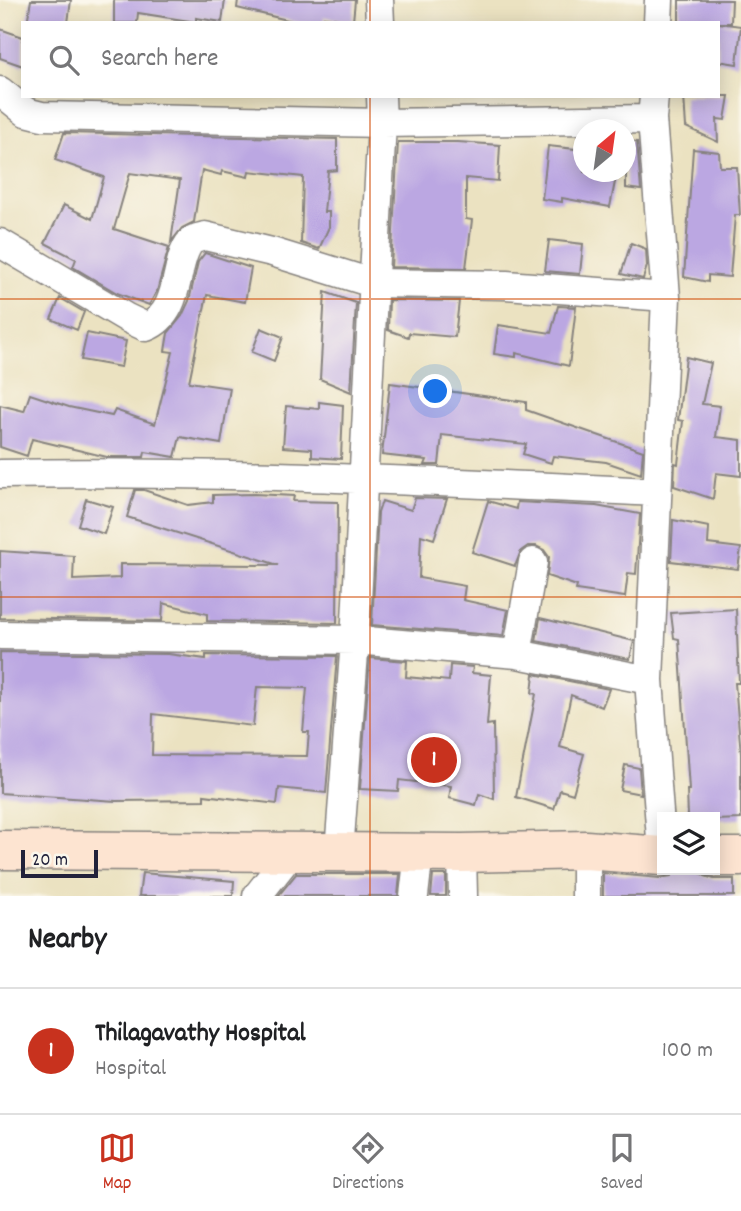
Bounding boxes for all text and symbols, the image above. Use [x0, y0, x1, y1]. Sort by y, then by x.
search box [21, 21, 720, 98]
icon: search [45, 41, 83, 79]
text: Search here [101, 41, 219, 78]
north arrow [573, 119, 636, 182]
your location [418, 374, 452, 408]
pin: 1 [411, 734, 457, 786]
map controls [657, 812, 720, 875]
button: layers [657, 812, 720, 875]
scale bar [21, 847, 98, 879]
text: 20 m [32, 848, 68, 875]
text: Nearby [28, 920, 106, 963]
text: Thilagavathy Hospital [95, 1016, 306, 1053]
text: 1 [48, 1035, 54, 1068]
text: 100 m [662, 1035, 713, 1068]
text: Hospital [95, 1053, 166, 1086]
tab: Map [98, 1129, 136, 1198]
tab: Directions [332, 1129, 404, 1198]
tab: Saved [600, 1129, 643, 1198]

